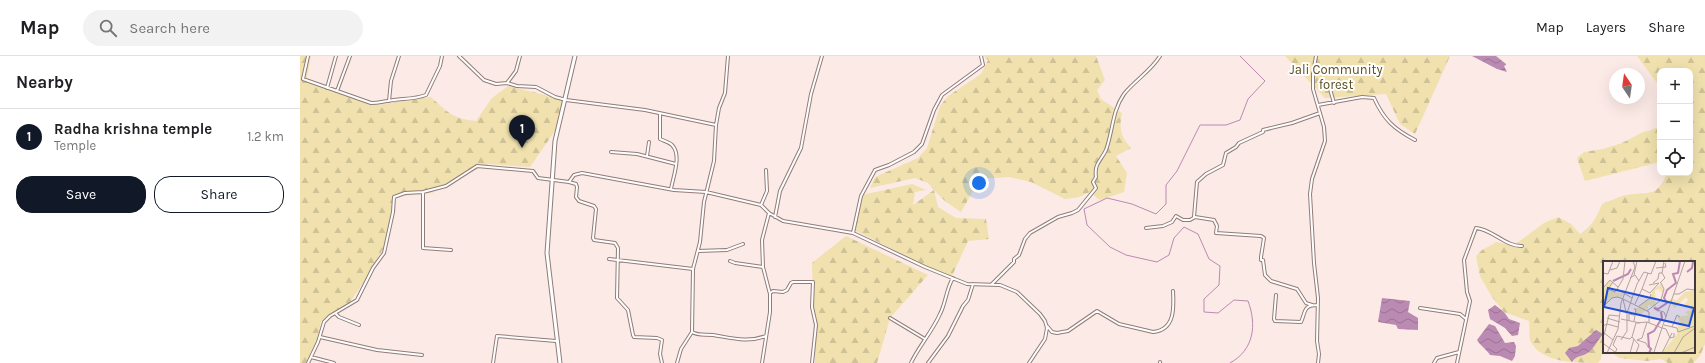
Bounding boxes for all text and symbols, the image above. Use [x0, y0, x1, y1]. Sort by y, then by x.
search box [83, 10, 363, 46]
text: Map [20, 17, 59, 39]
icon: search [97, 17, 119, 39]
text: Search here [129, 19, 210, 37]
text: Map [1536, 19, 1564, 36]
text: Layers [1586, 19, 1626, 36]
text: Share [1648, 19, 1685, 36]
park label: Jali Community forest [1290, 62, 1382, 92]
north arrow [1609, 68, 1645, 104]
map controls [1657, 68, 1693, 176]
button: + [1657, 68, 1693, 104]
text: Nearby [16, 72, 73, 92]
button: − [1657, 104, 1693, 140]
pin: 1 [509, 115, 535, 148]
text: Radha krishna temple [54, 120, 212, 138]
text: 1 [27, 129, 31, 144]
text: 1.2 km [247, 129, 284, 144]
text: Temple [54, 138, 96, 153]
button: locate [1657, 140, 1693, 176]
your location [969, 173, 989, 193]
button: Save [16, 176, 146, 213]
button: Share [154, 176, 284, 213]
inset map [1603, 261, 1695, 353]

